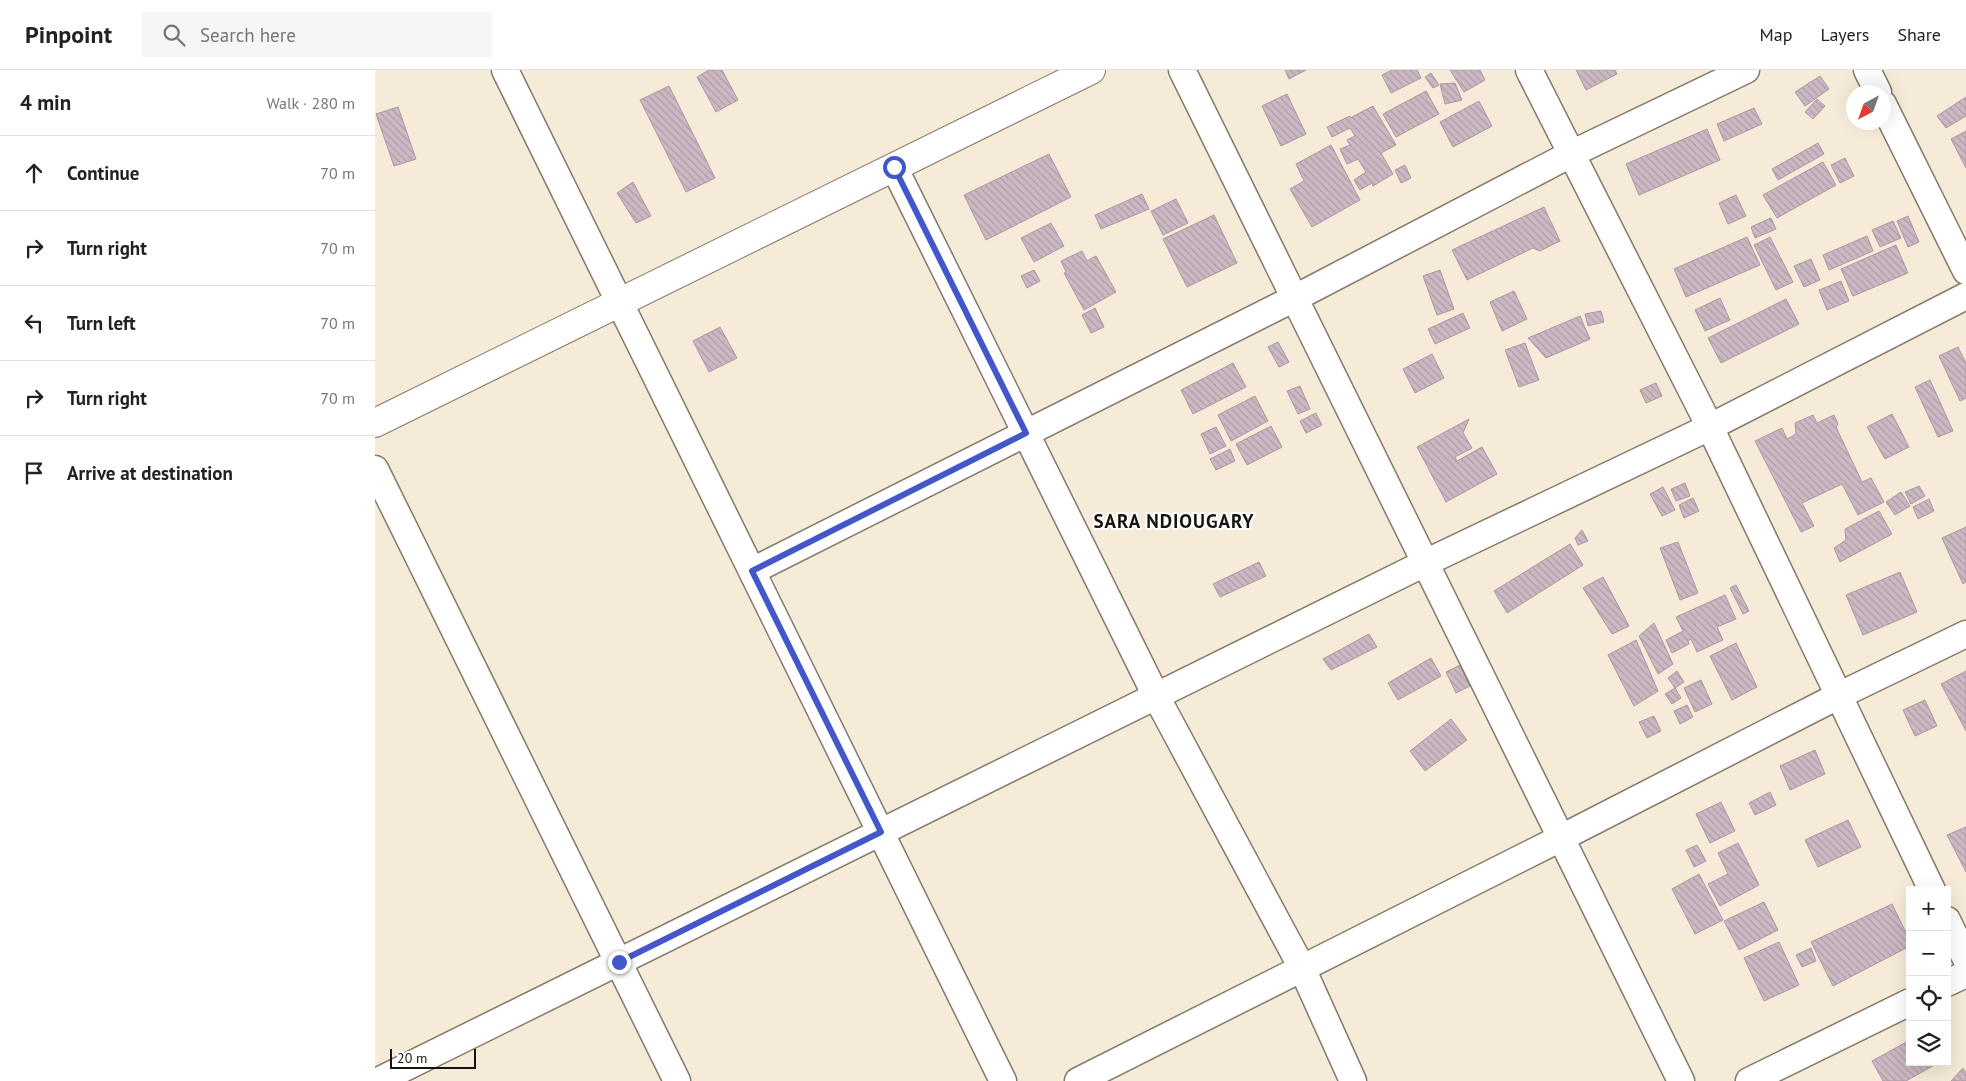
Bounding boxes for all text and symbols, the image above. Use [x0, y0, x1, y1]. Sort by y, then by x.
search box [142, 12, 492, 57]
text: Pinpoint [25, 19, 112, 50]
icon: search [160, 21, 188, 49]
text: Search here [200, 23, 296, 47]
text: Map [1760, 23, 1792, 46]
text: Layers [1820, 23, 1869, 46]
text: Share [1897, 23, 1941, 46]
north arrow [1846, 85, 1891, 130]
text: 4 min [20, 89, 71, 116]
text: Walk · 280 m [266, 93, 355, 113]
route start [883, 156, 906, 179]
icon: ahead [20, 159, 48, 187]
text: Continue [67, 161, 139, 185]
text: 70 m [320, 163, 355, 183]
icon: right [20, 234, 48, 262]
text: Turn right [67, 236, 147, 260]
text: 70 m [320, 238, 355, 258]
icon: left [20, 309, 48, 337]
text: Turn left [67, 311, 136, 335]
text: 70 m [320, 313, 355, 333]
icon: right [20, 384, 48, 412]
text: Turn right [67, 386, 147, 410]
text: 70 m [320, 388, 355, 408]
icon: arrive [20, 459, 48, 487]
text: Arrive at destination [67, 461, 233, 485]
district label: SARA NDIOUGARY [1093, 509, 1255, 533]
map controls [1906, 886, 1951, 1066]
button: + [1906, 886, 1951, 931]
button: − [1906, 931, 1951, 976]
route end [608, 951, 631, 974]
button: locate [1906, 976, 1951, 1021]
button: layers [1906, 1021, 1951, 1066]
scale bar [390, 1046, 476, 1069]
text: 20 m [397, 1049, 427, 1067]

